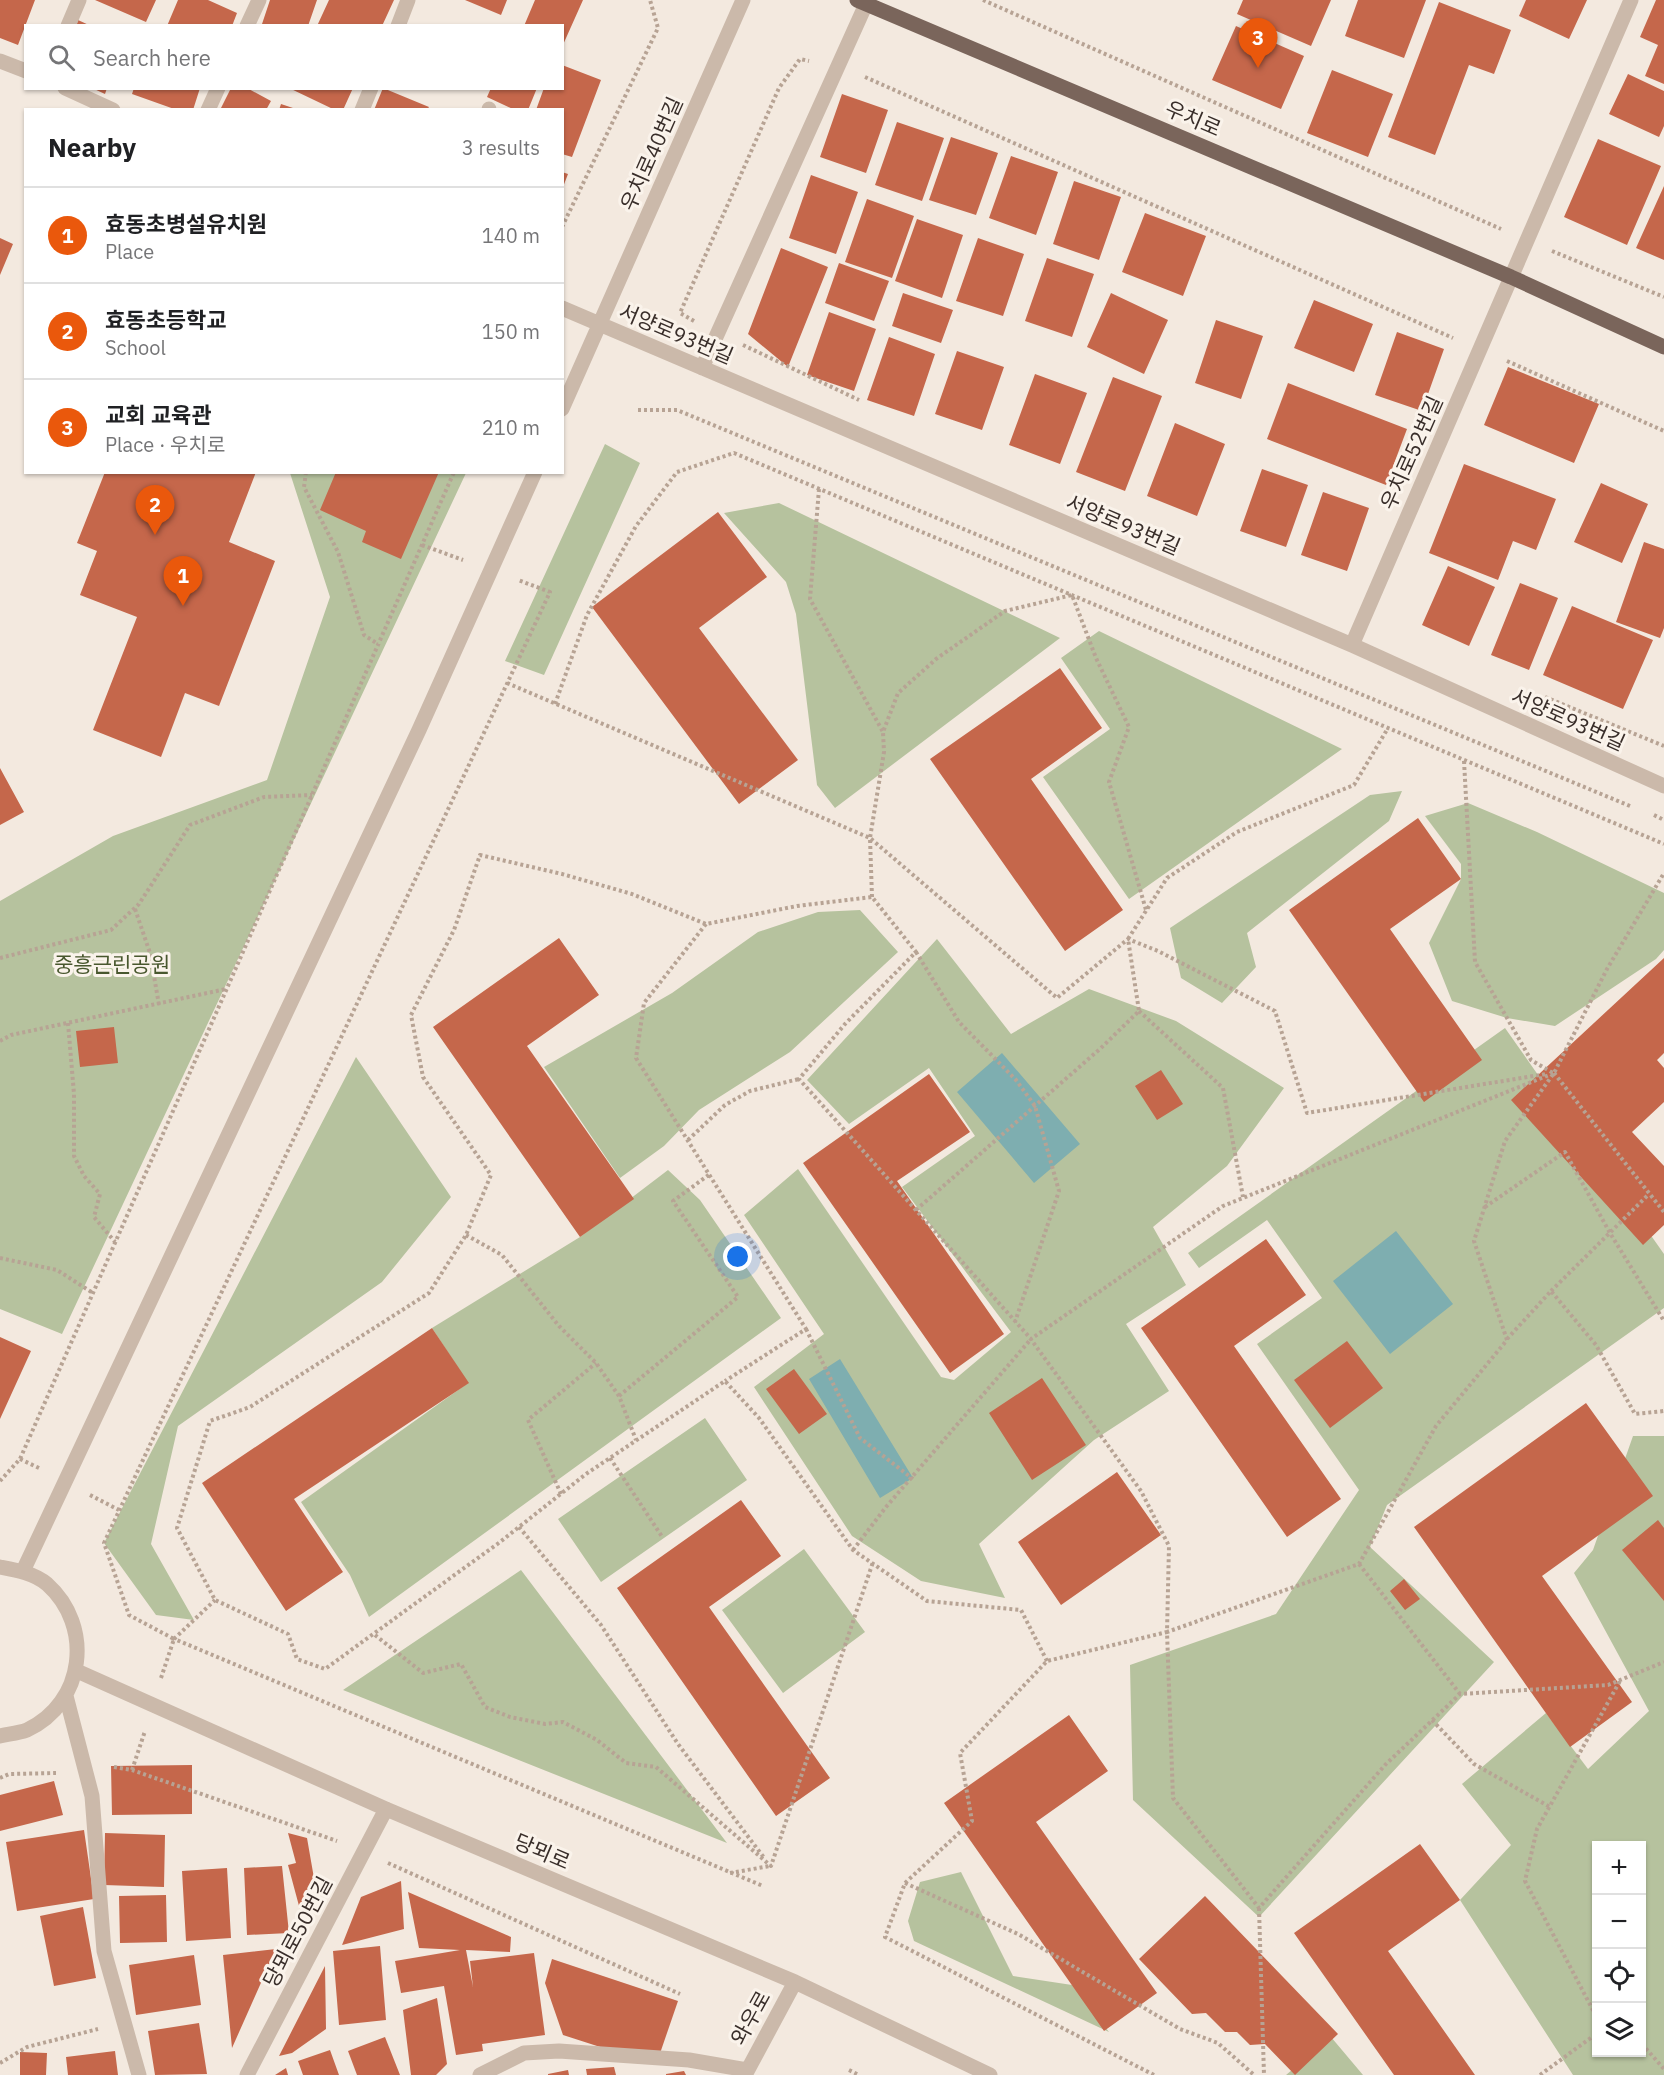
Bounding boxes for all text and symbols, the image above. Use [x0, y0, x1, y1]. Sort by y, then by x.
pin: 3 [1238, 19, 1278, 68]
search box [24, 24, 564, 90]
icon: search [45, 41, 78, 74]
text: Search here [93, 43, 211, 72]
street label: 우치로40번길 [614, 92, 689, 215]
street label: 우치로 [1161, 94, 1226, 142]
text: Nearby [48, 130, 136, 164]
text: 3 results [462, 134, 540, 161]
text: 효동초병설유치원 [105, 209, 267, 238]
text: 1 [62, 222, 74, 249]
text: 140 m [482, 222, 540, 249]
text: Place [105, 238, 154, 265]
street label: 서양로93번길 [615, 296, 738, 370]
text: 효동초등학교 [105, 305, 226, 334]
text: 2 [62, 318, 74, 345]
text: 150 m [482, 318, 540, 345]
text: School [105, 334, 166, 361]
street label: 우치로52번길 [1374, 391, 1449, 514]
text: 교회 교육관 [105, 400, 211, 429]
text: 3 [62, 414, 74, 441]
text: 210 m [482, 414, 540, 441]
text: Place · 우치로 [105, 431, 225, 458]
pin: 2 [136, 486, 174, 535]
street label: 서양로93번길 [1062, 487, 1185, 561]
pin: 1 [164, 556, 202, 606]
street label: 서양로93번길 [1507, 682, 1630, 757]
park label: 중흥근린공원 [54, 950, 170, 978]
your location [723, 1242, 752, 1271]
street label: 당뫼로 [510, 1827, 575, 1875]
map controls [1592, 1841, 1646, 2057]
button: + [1592, 1841, 1646, 1895]
street label: 당뫼로50번길 [256, 1871, 338, 1992]
button: − [1592, 1895, 1646, 1949]
button: locate [1592, 1949, 1646, 2003]
street label: 와우로 [724, 1985, 776, 2050]
button: layers [1592, 2003, 1646, 2057]

